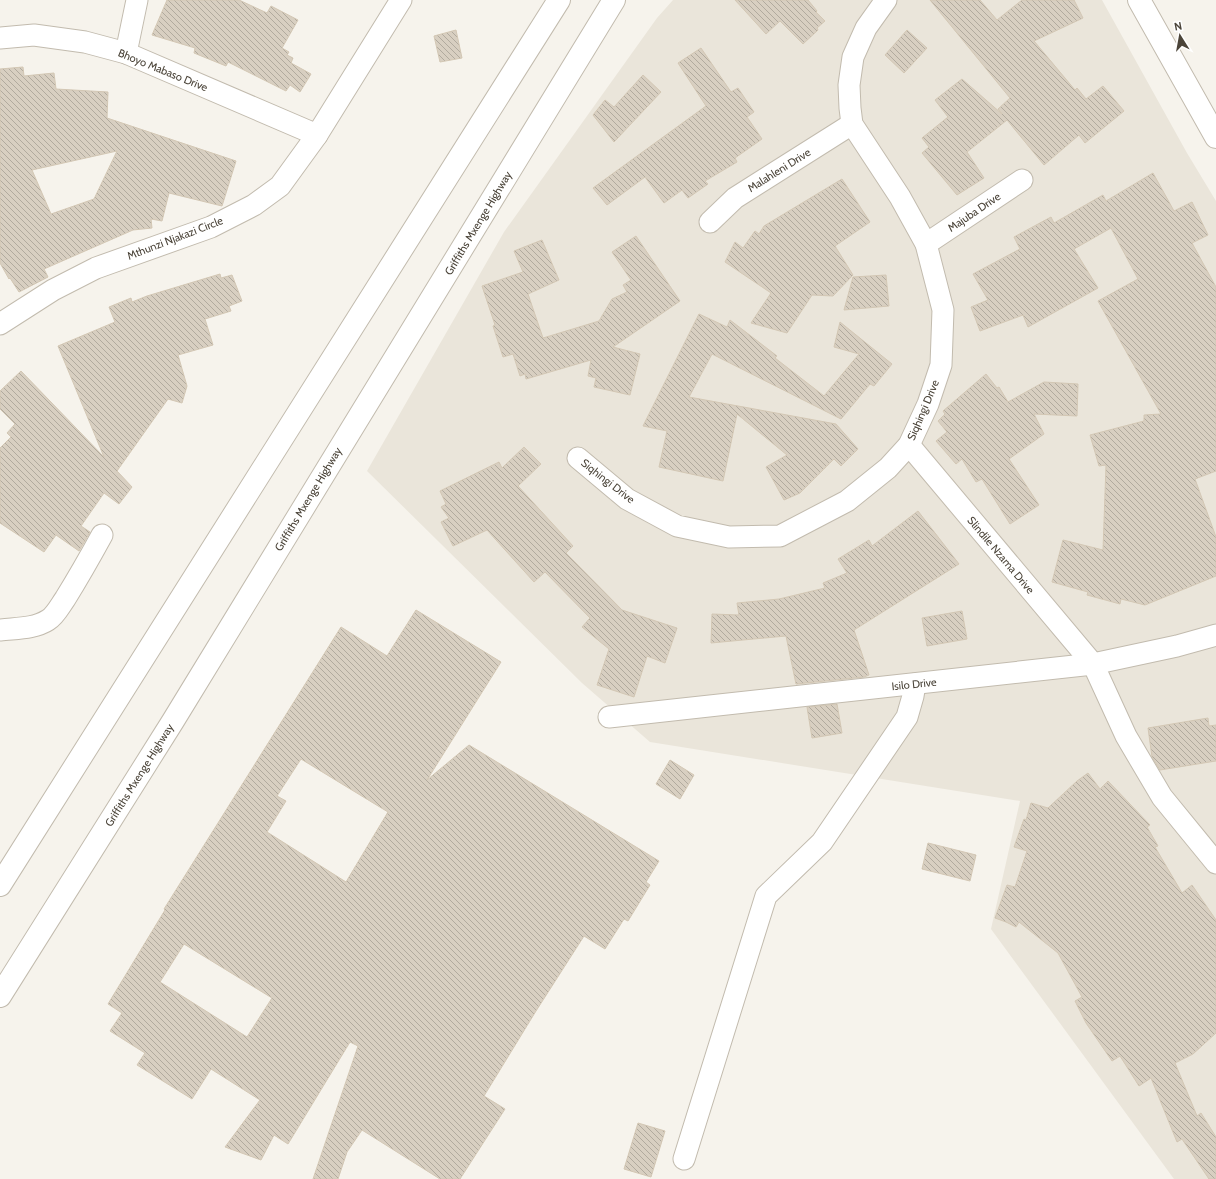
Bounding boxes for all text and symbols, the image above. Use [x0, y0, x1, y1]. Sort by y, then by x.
north arrow [1160, 16, 1200, 56]
text: N [1173, 19, 1183, 34]
street label: Bhoyo Mabaso Drive [116, 46, 210, 95]
street label: Malahleni Drive [745, 145, 813, 195]
street label: Griffiths Mxenge Highway [441, 168, 515, 277]
street label: Majuba Drive [945, 189, 1003, 235]
street label: Mthunzi Njakazi Circle [125, 213, 225, 263]
street label: Siqhingi Drive [904, 377, 942, 442]
street label: Griffiths Mxenge Highway [271, 444, 345, 553]
street label: Siqhingi Drive [578, 456, 638, 507]
street label: Slindile Nzama Drive [965, 513, 1038, 597]
street label: Isilo Drive [891, 675, 938, 693]
street label: Griffiths Mxenge Highway [102, 721, 177, 829]

